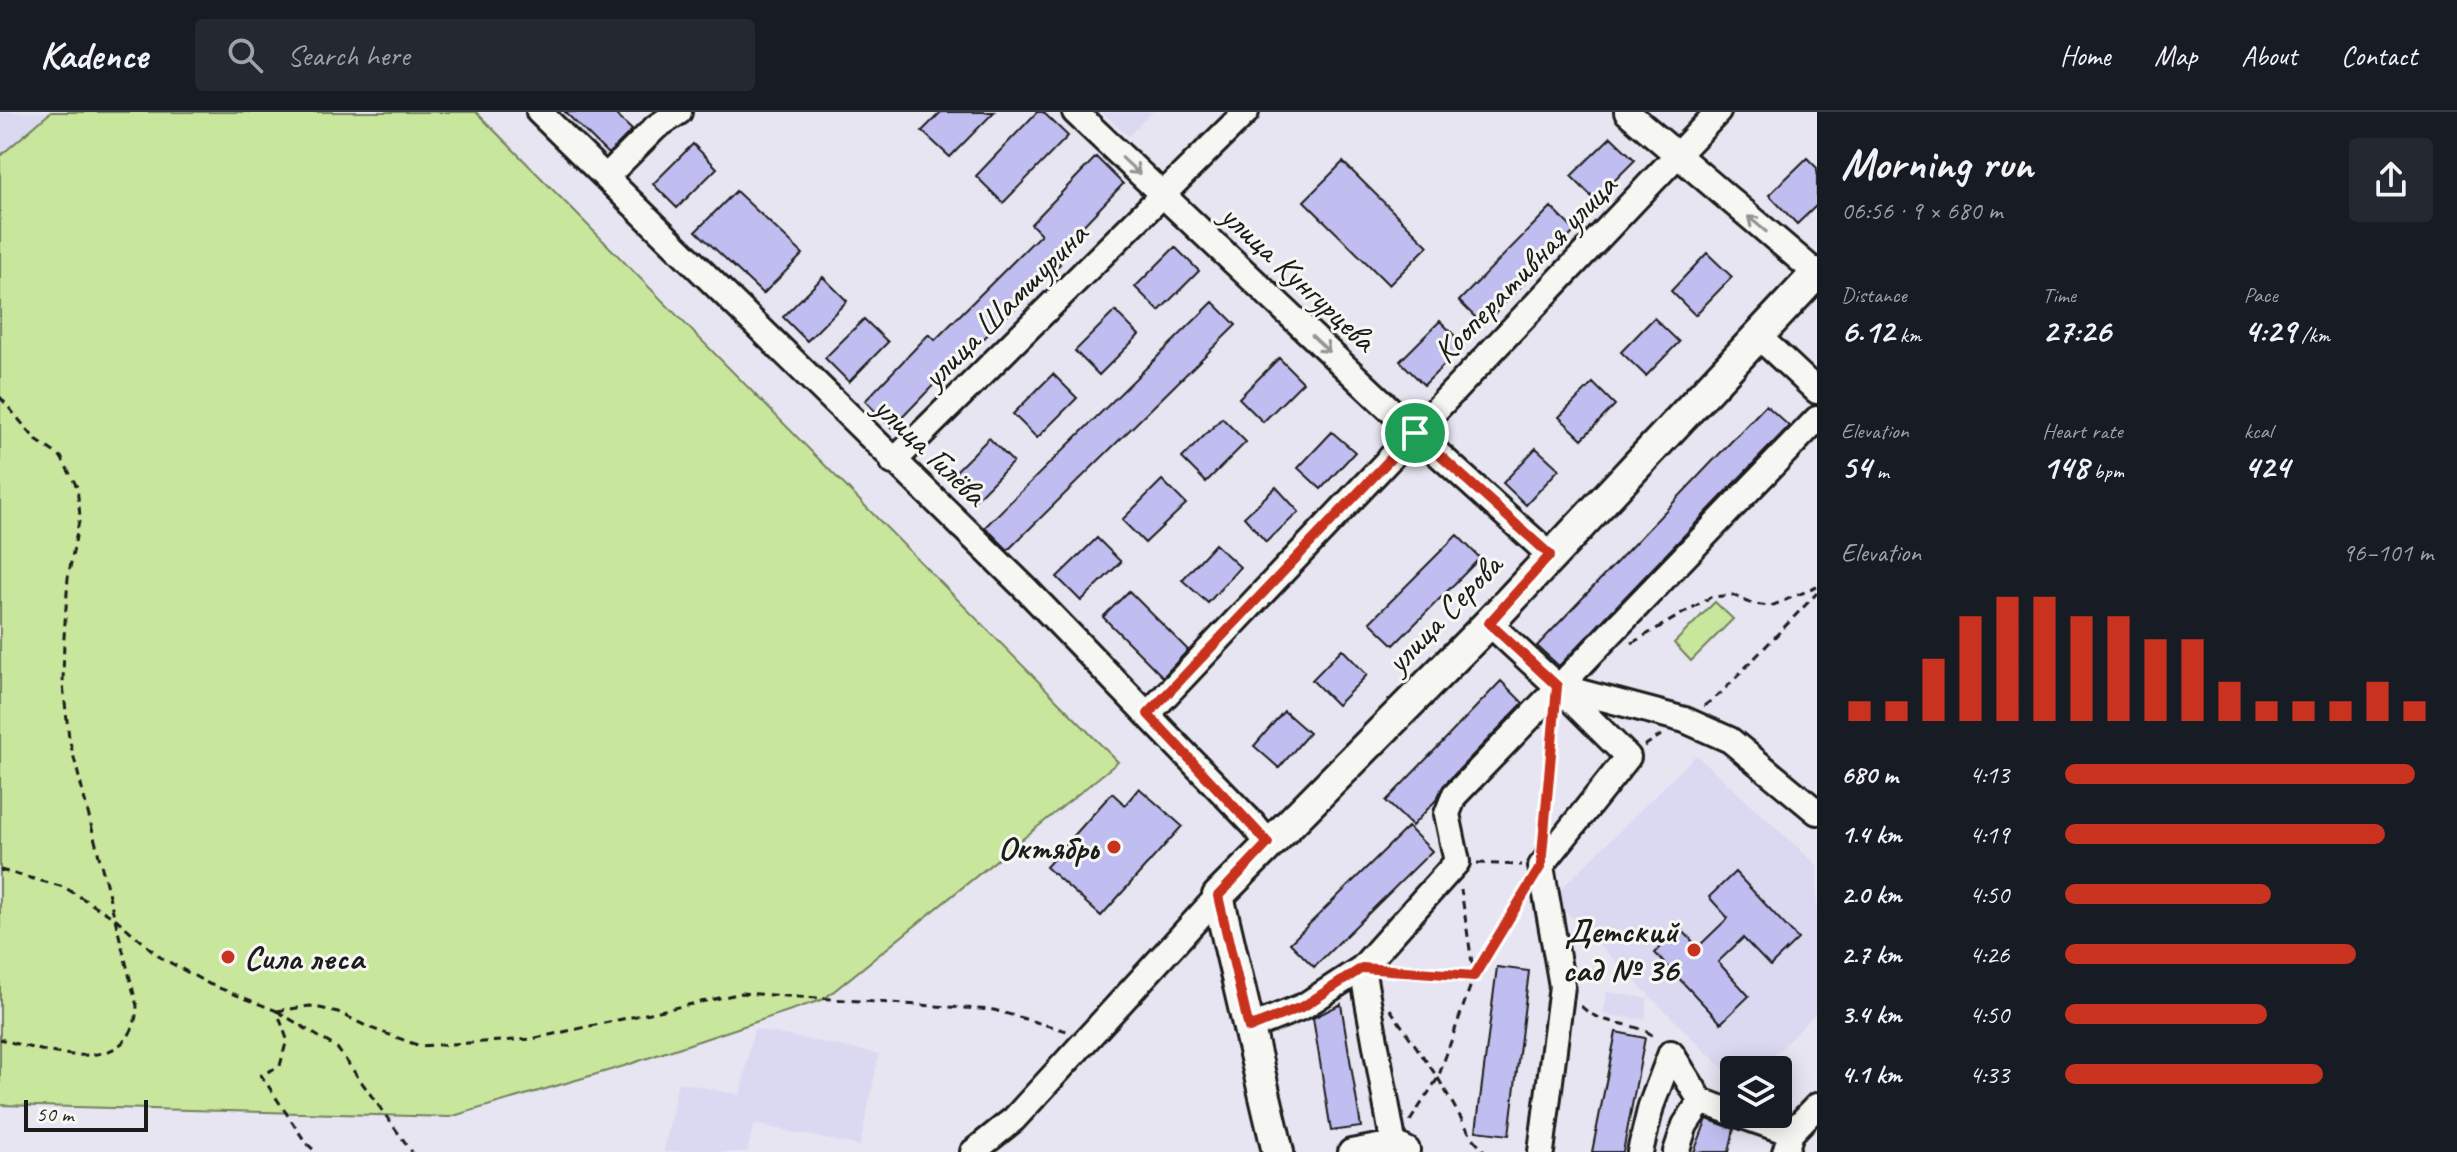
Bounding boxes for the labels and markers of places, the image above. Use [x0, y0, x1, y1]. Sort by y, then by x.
pin [1381, 399, 1449, 467]
place label: Октябрь [998, 826, 1100, 869]
marker: Октябрь [1105, 838, 1123, 856]
place label: Детский сад № 36 [1562, 909, 1681, 991]
place label: Сила леса [244, 936, 366, 979]
marker: Детский сад № 36 [1685, 941, 1703, 959]
marker: Сила леса [219, 948, 237, 966]

